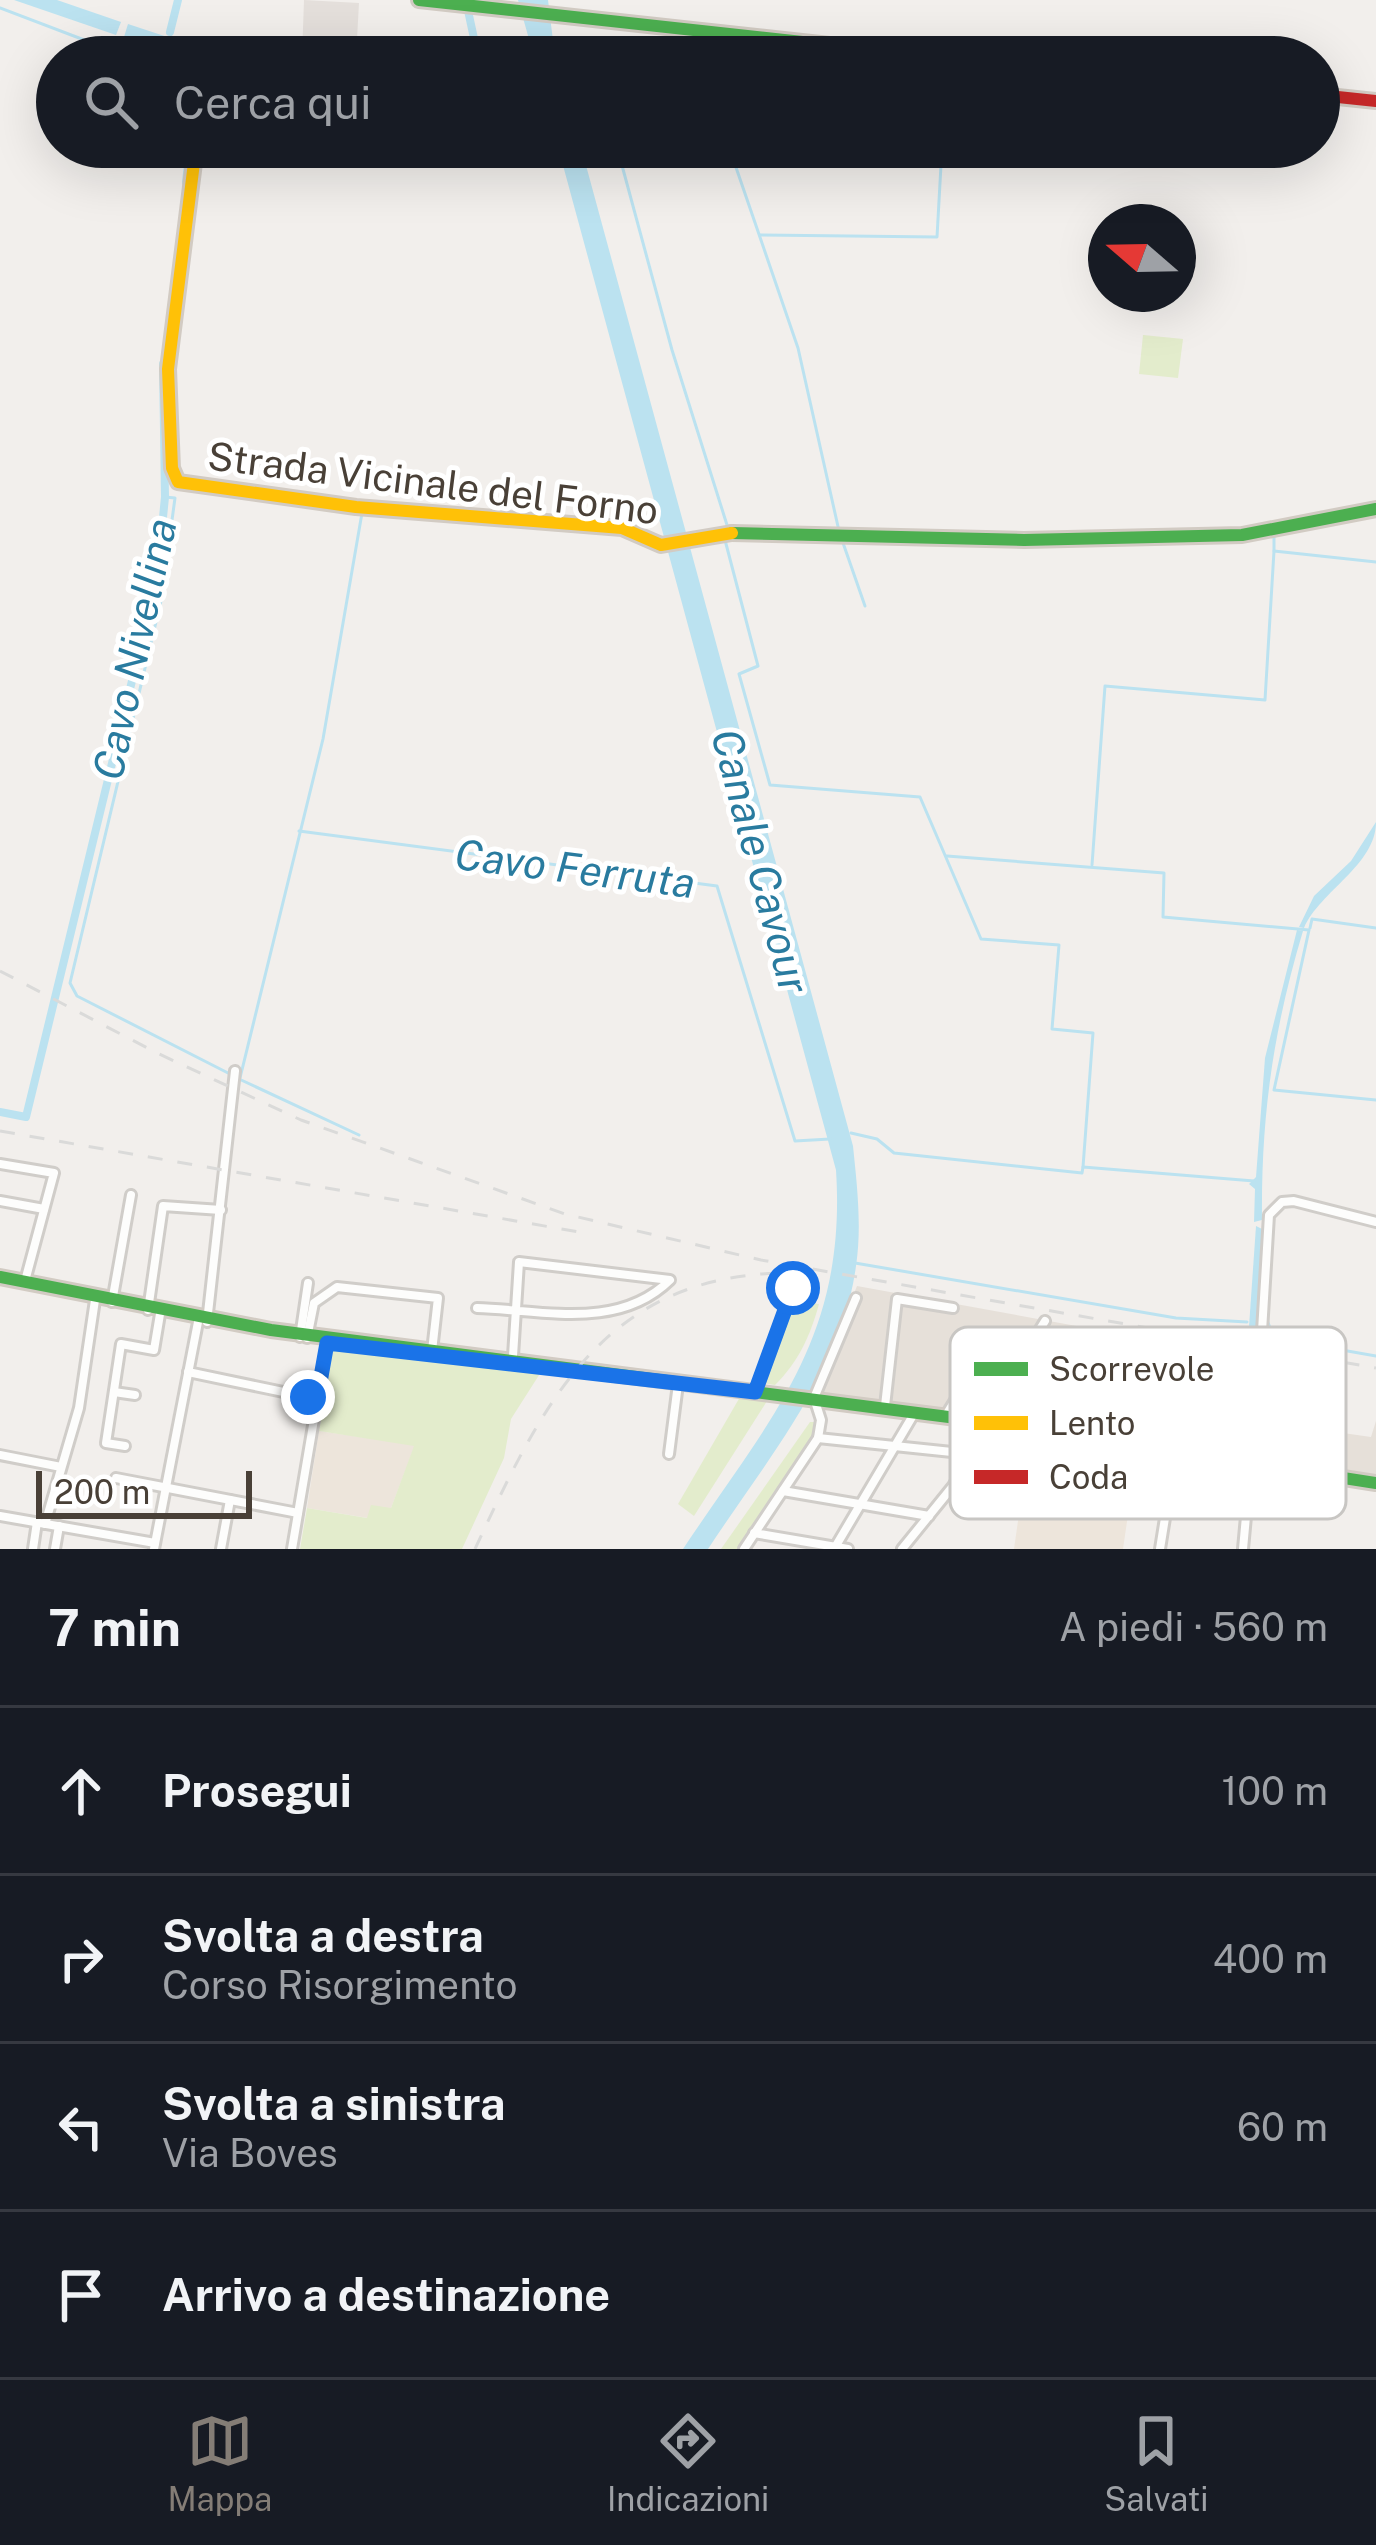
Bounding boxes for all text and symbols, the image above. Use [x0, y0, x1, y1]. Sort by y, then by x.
search box [36, 36, 1340, 168]
icon: search [78, 69, 144, 135]
text: Cerca qui [174, 76, 371, 129]
north arrow [1088, 204, 1196, 312]
street label: Strada Vicinale del Forno [205, 433, 661, 533]
water label: Cavo Nivellina [82, 514, 186, 784]
water label: Canale Cavour [702, 723, 820, 1000]
water label: Cavo Ferruta [452, 829, 698, 907]
route start [766, 1261, 820, 1315]
legend [950, 1327, 1346, 1519]
text: Scorrevole [1049, 1350, 1214, 1388]
route end [281, 1370, 335, 1424]
text: Lento [1049, 1404, 1136, 1442]
text: Coda [1049, 1458, 1128, 1496]
scale bar [36, 1465, 252, 1518]
text: 200 m [54, 1473, 150, 1511]
text: 7 min [48, 1598, 181, 1657]
text: A piedi · 560 m [1059, 1604, 1328, 1650]
icon: ahead [48, 1758, 114, 1824]
text: Prosegui [162, 1764, 352, 1817]
text: 100 m [1221, 1768, 1328, 1814]
text: Svolta a destra [162, 1909, 484, 1962]
icon: right [48, 1926, 114, 1992]
text: 400 m [1213, 1936, 1328, 1982]
text: Corso Risorgimento [162, 1962, 518, 2008]
text: Svolta a sinistra [162, 2077, 505, 2130]
icon: left [48, 2094, 114, 2160]
text: 60 m [1237, 2104, 1328, 2150]
text: Via Boves [162, 2130, 338, 2176]
icon: arrive [48, 2262, 114, 2328]
text: Arrivo a destinazione [162, 2268, 610, 2321]
tab: Mappa [167, 2408, 272, 2518]
tab: Indicazioni [607, 2408, 769, 2518]
tab: Salvati [1104, 2408, 1209, 2518]

